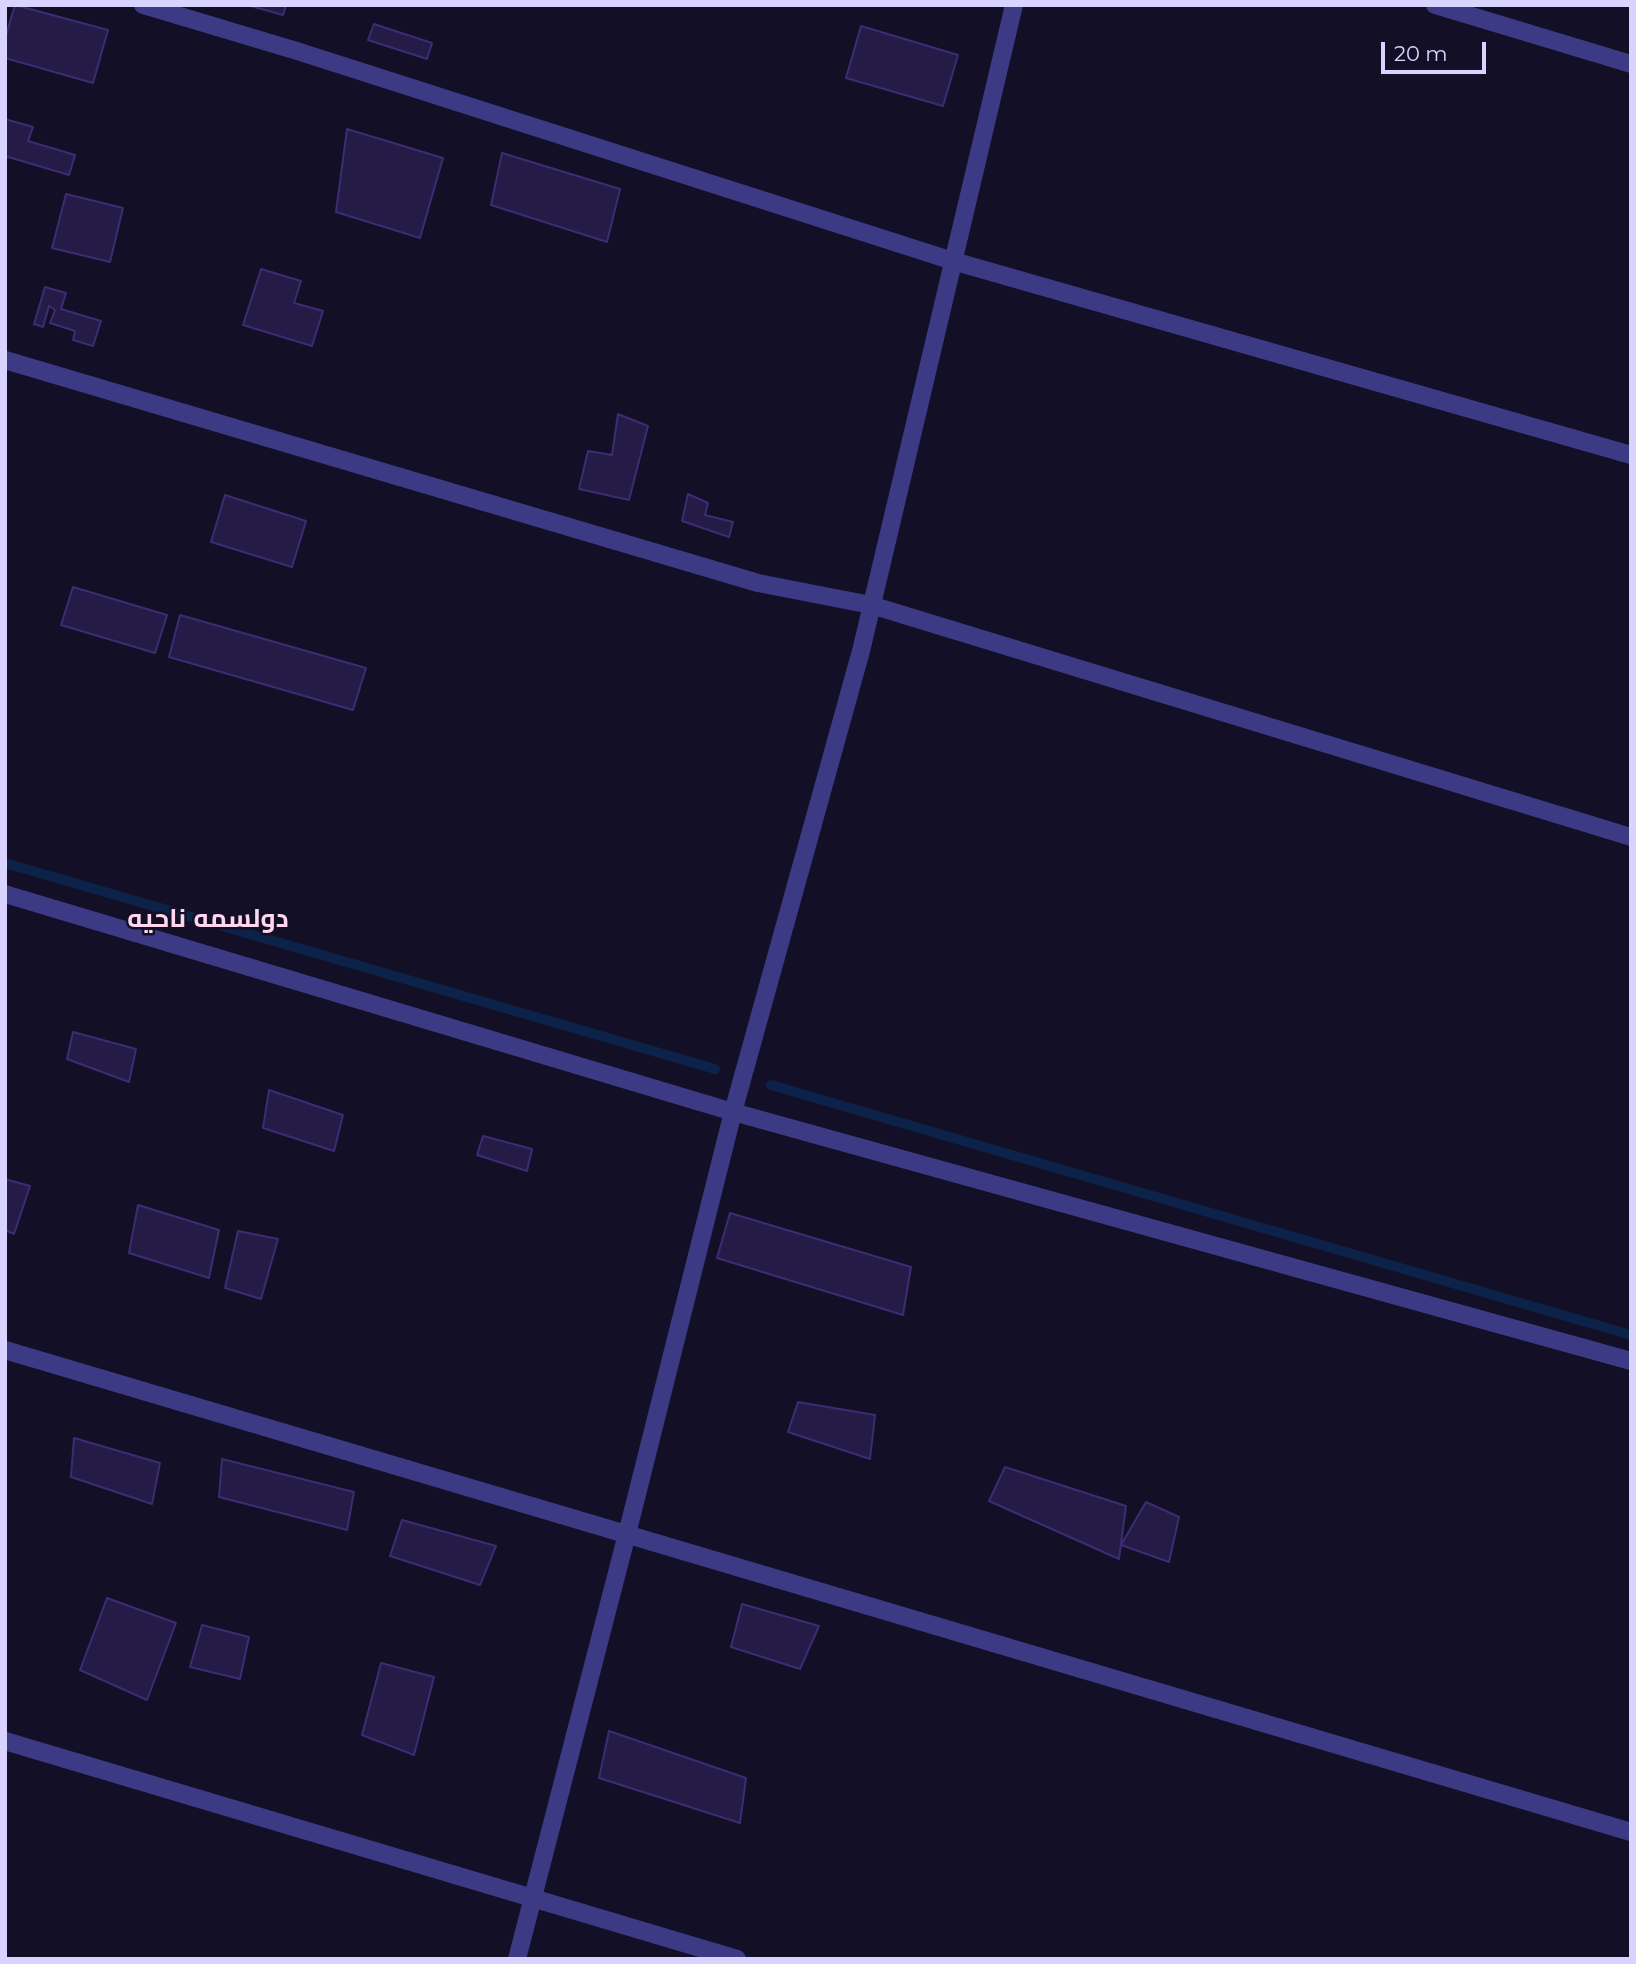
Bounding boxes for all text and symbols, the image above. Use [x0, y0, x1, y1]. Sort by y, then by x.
scale bar [1384, 28, 1489, 72]
text: 20 m [1394, 41, 1448, 66]
district label: دولسمه ناحیه [127, 903, 289, 935]

